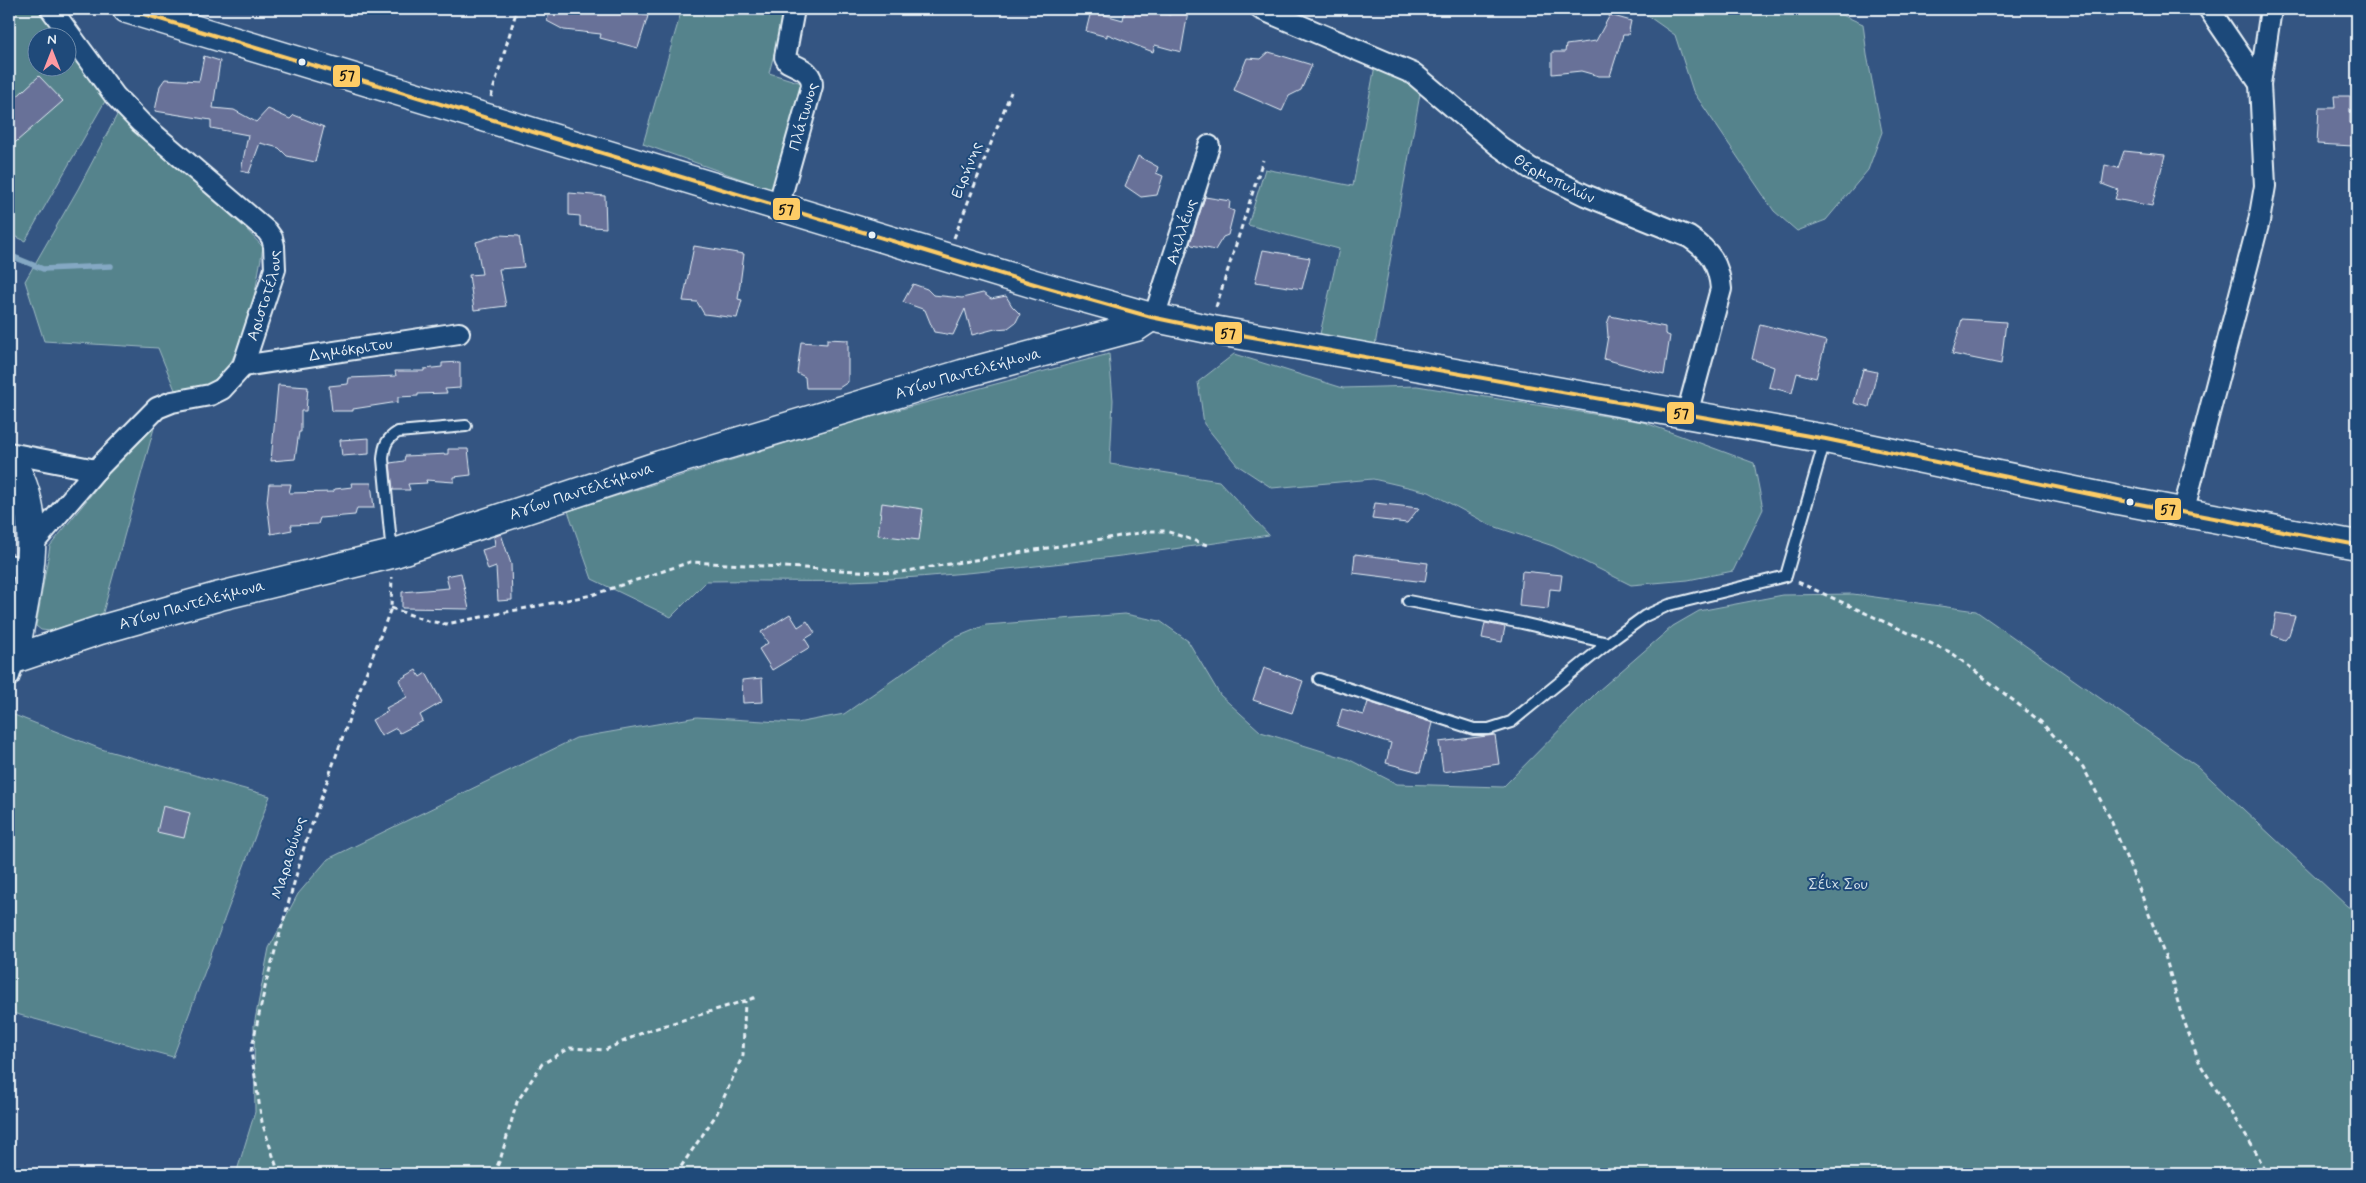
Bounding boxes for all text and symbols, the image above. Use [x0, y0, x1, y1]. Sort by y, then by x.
north arrow [28, 28, 78, 78]
text: N [47, 31, 57, 49]
unlabelled marker [297, 57, 307, 67]
line badge: 57 [332, 64, 361, 88]
text: 57 [339, 67, 355, 85]
street label: Πλάτωνος [784, 80, 823, 153]
street label: Ειρήνης [947, 139, 987, 201]
street label: Θερμοπυλών [1509, 149, 1598, 208]
street label: Αχιλλέως [1161, 196, 1202, 267]
line badge: 57 [772, 197, 801, 221]
text: 57 [778, 201, 794, 219]
unlabelled marker [867, 230, 877, 240]
street label: Αριστοτέλους [242, 250, 286, 344]
line badge: 57 [1214, 321, 1243, 345]
text: 57 [1220, 325, 1236, 343]
street label: Δημόκριτου [308, 333, 394, 366]
street label: Αγίου Παντελεήμονα [892, 343, 1043, 404]
line badge: 57 [1666, 401, 1695, 425]
text: 57 [1673, 405, 1689, 423]
street label: Αγίου Παντελεήμονα [506, 457, 656, 525]
unlabelled marker [2125, 497, 2135, 507]
line badge: 57 [2154, 497, 2182, 521]
text: 57 [2160, 501, 2176, 519]
street label: Αγίου Παντελεήμονα [116, 575, 267, 635]
street label: Μαραθώνος [267, 814, 311, 902]
park label: Σέιχ Σου [1808, 873, 1868, 895]

